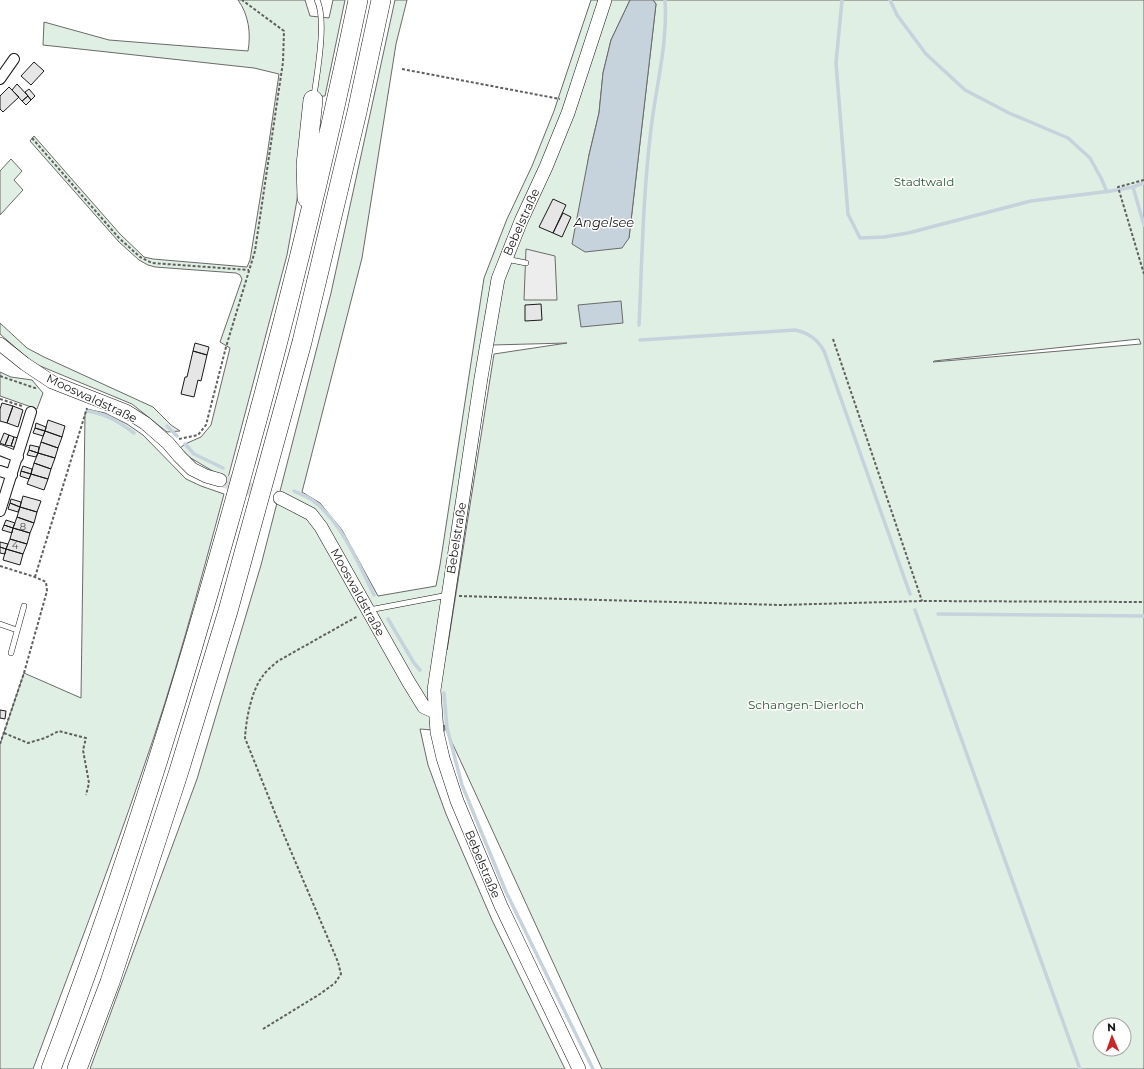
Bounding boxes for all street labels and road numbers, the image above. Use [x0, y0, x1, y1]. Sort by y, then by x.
street label: Bebelstraße [499, 186, 543, 258]
street label: Mooswaldstraße [44, 370, 140, 426]
street label: Bebelstraße [443, 501, 469, 575]
street label: Mooswaldstraße [328, 545, 388, 639]
street label: Bebelstraße [462, 828, 504, 900]

